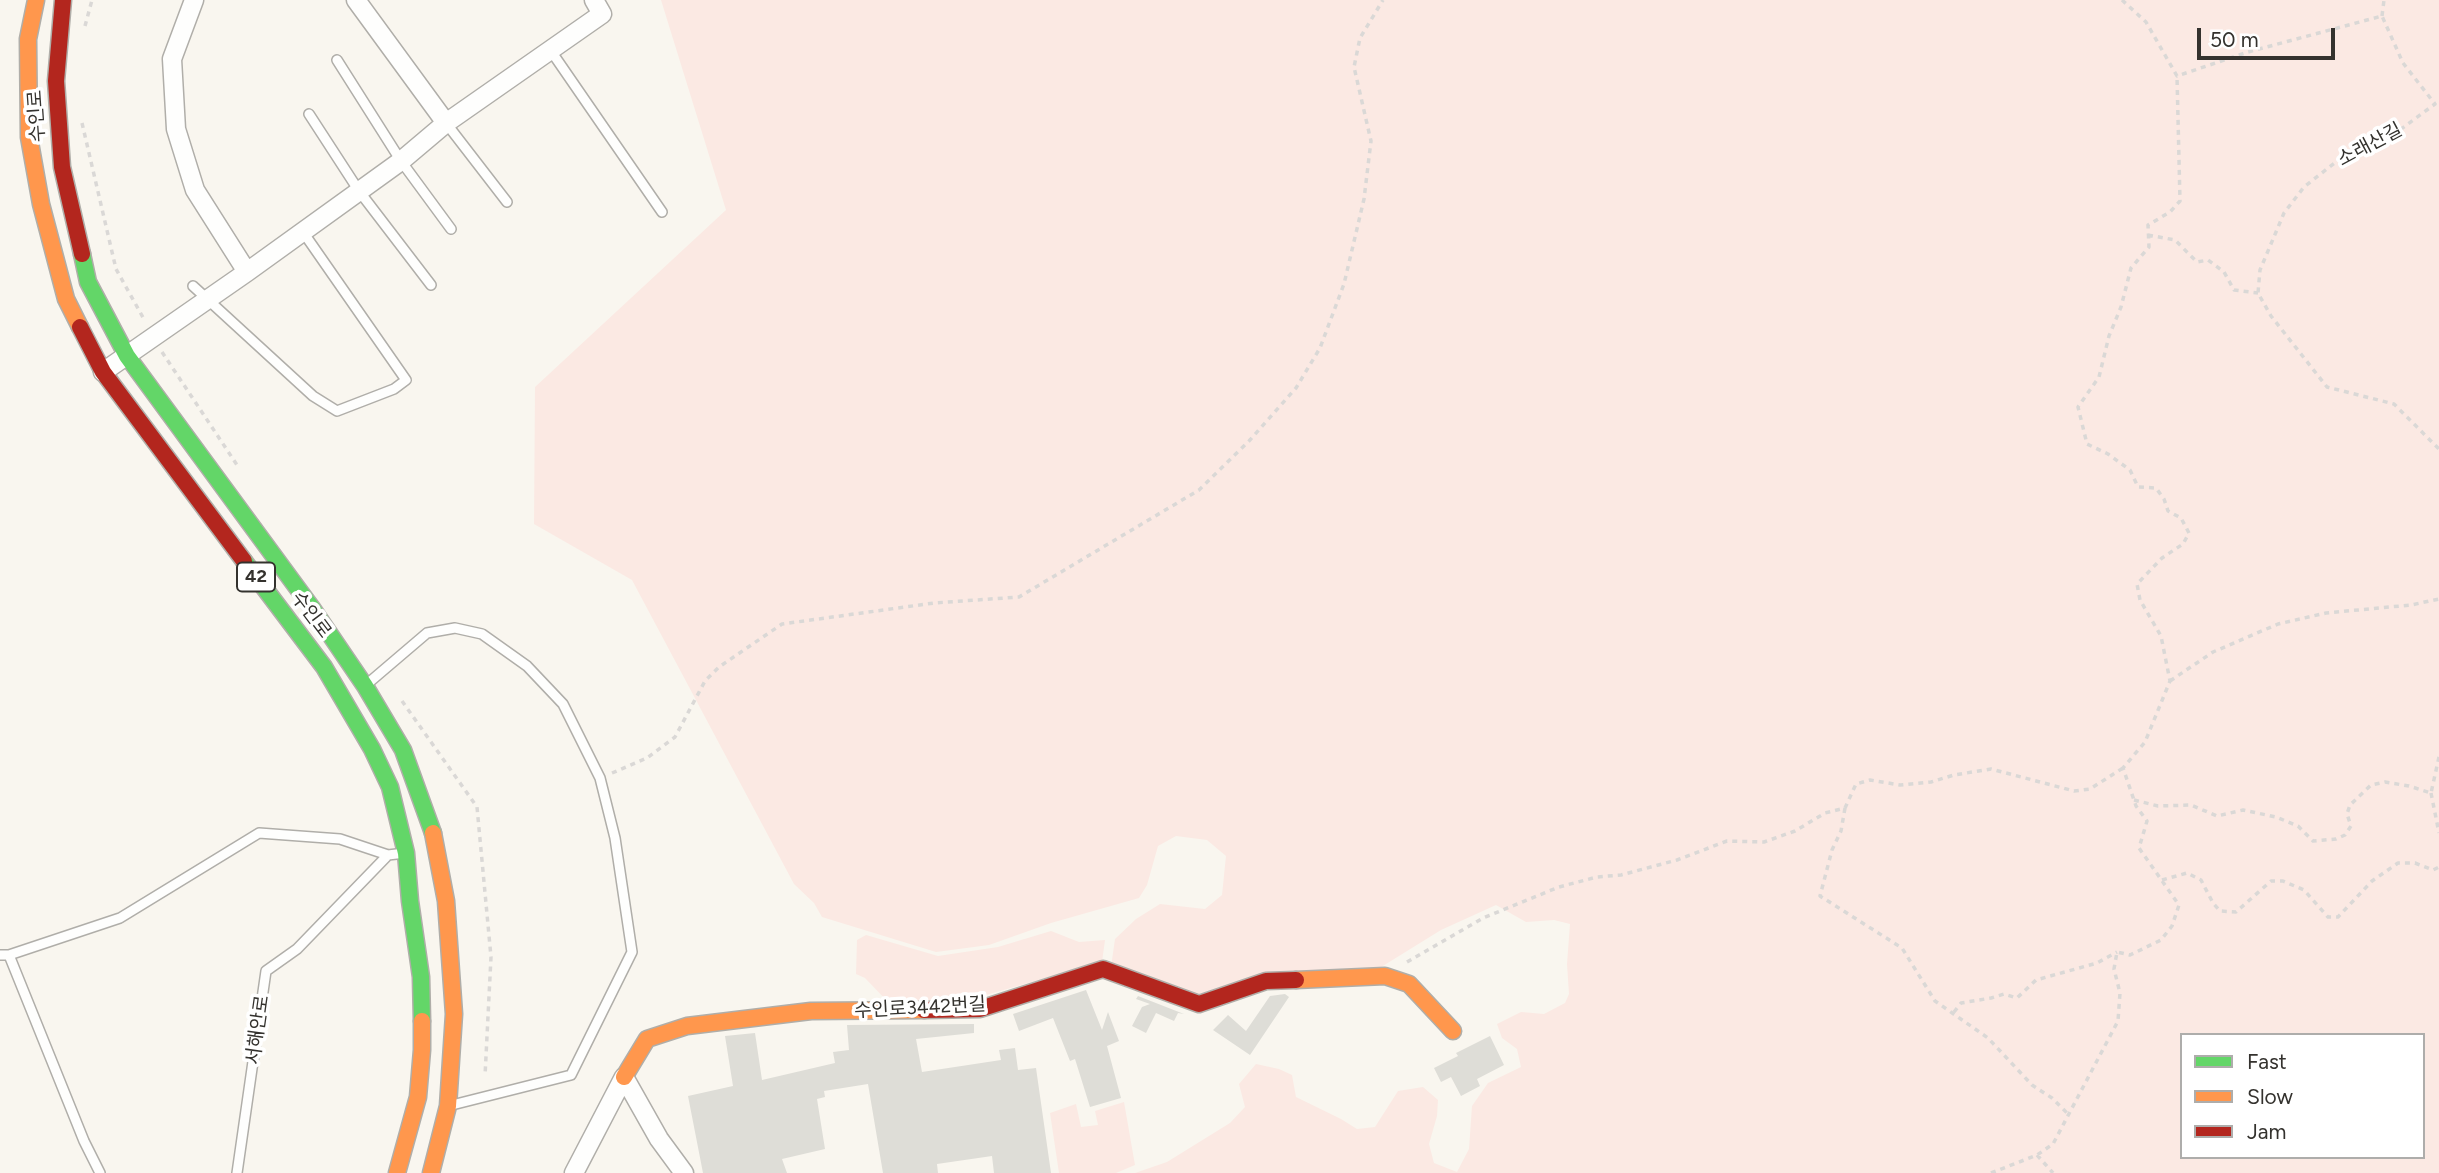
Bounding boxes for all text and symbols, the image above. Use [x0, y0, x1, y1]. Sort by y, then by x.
scale bar [2201, 14, 2339, 58]
text: 50 m [2210, 27, 2259, 52]
street label: 수인로 [24, 89, 50, 143]
street label: 소래산길 [2334, 119, 2406, 171]
road number: 42 [237, 562, 275, 592]
street label: 수인로 [286, 587, 336, 643]
street label: 수인로3442번길 [854, 993, 986, 1023]
street label: 서해안로 [242, 994, 274, 1066]
legend [2180, 1033, 2425, 1159]
text: Fast [2247, 1049, 2287, 1074]
text: Slow [2247, 1084, 2293, 1109]
text: Jam [2247, 1119, 2286, 1144]

